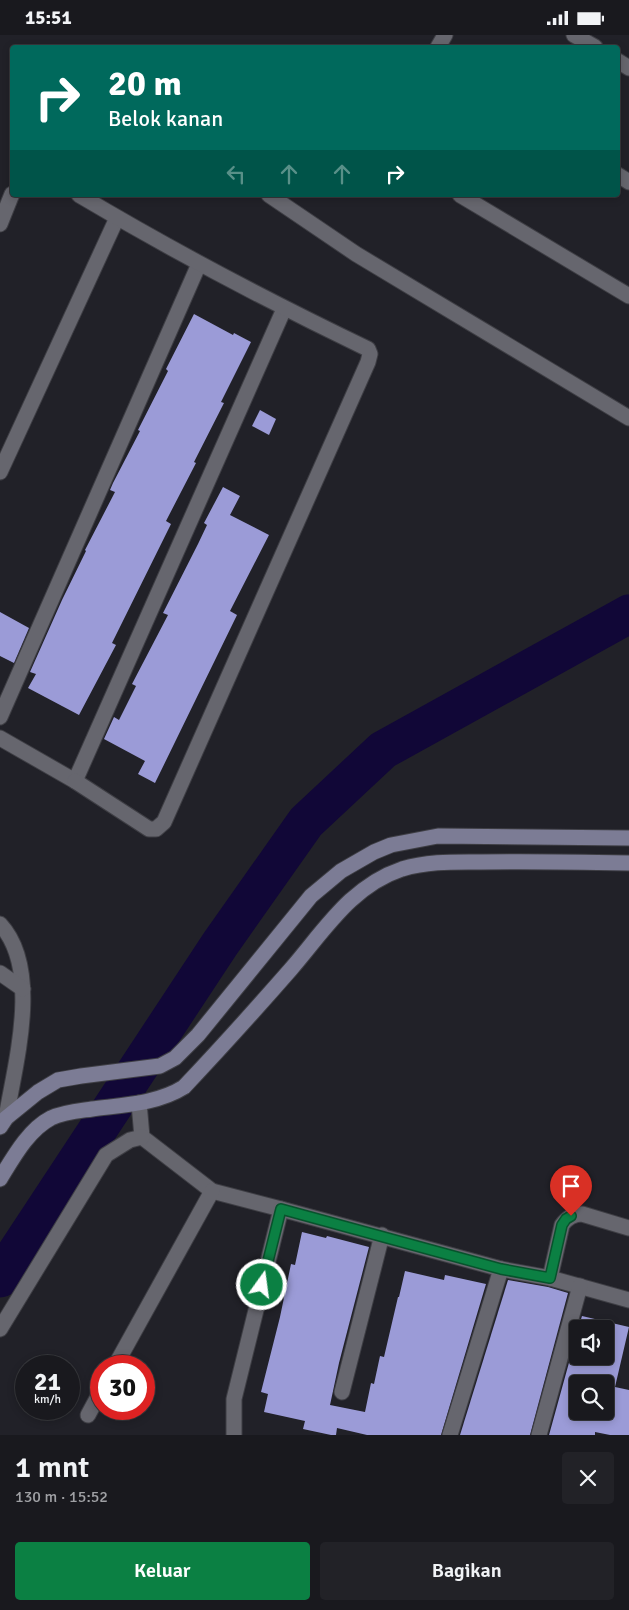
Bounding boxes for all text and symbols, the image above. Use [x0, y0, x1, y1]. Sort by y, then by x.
text: 15:51 [25, 6, 72, 30]
text: 20 m [108, 62, 182, 105]
icon: right [25, 65, 90, 130]
text: Belok kanan [108, 105, 223, 132]
icon: left [222, 160, 250, 188]
icon: ahead [275, 160, 303, 188]
icon: ahead [328, 160, 356, 188]
icon: right [381, 160, 409, 188]
pin [550, 1165, 592, 1216]
icon: arrive [557, 1172, 585, 1200]
position arrow [235, 1258, 287, 1310]
map controls [569, 1320, 614, 1420]
button: sound [569, 1320, 614, 1365]
speed limit sign: 30 [90, 1355, 155, 1420]
text: 21 [34, 1366, 61, 1397]
button: search [569, 1375, 614, 1420]
text: km/h [34, 1392, 61, 1407]
text: 1 mnt [15, 1449, 89, 1486]
button: close [562, 1452, 614, 1504]
text: 130 m · 15:52 [15, 1487, 108, 1507]
button: Keluar [15, 1542, 310, 1600]
button: Bagikan [320, 1542, 614, 1600]

